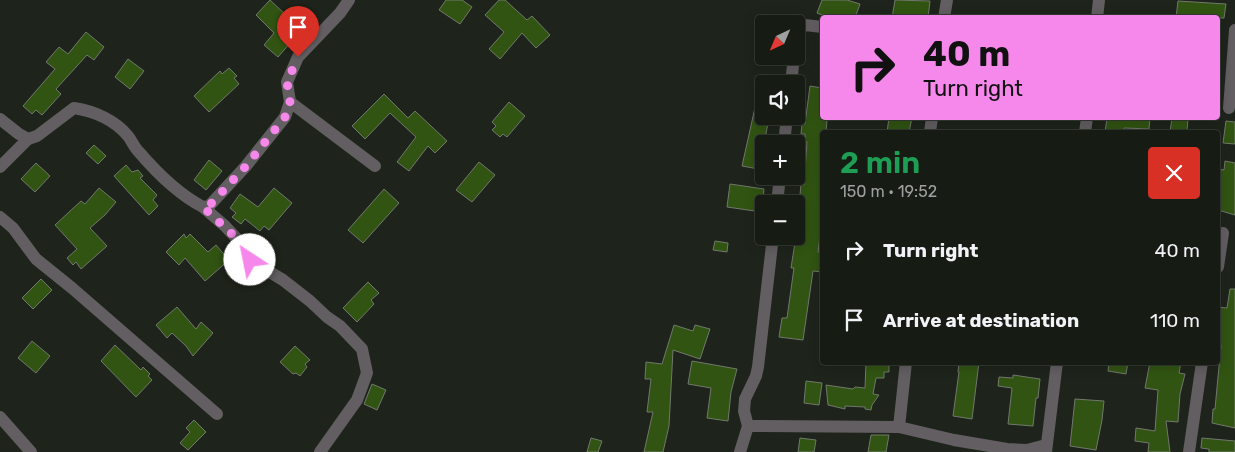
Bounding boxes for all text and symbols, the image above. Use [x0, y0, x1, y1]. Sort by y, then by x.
pin [277, 6, 319, 57]
icon: arrive [284, 13, 312, 41]
north arrow [755, 15, 805, 65]
map controls [755, 15, 805, 245]
text: 40 m [923, 33, 1010, 75]
icon: right [840, 35, 905, 100]
button: sound [755, 75, 805, 125]
text: Turn right [923, 75, 1023, 102]
button: + [755, 135, 805, 185]
text: 2 min [840, 145, 920, 181]
button: close [1148, 147, 1200, 199]
text: 150 m · 19:52 [840, 182, 937, 201]
button: − [755, 195, 805, 245]
position arrow [223, 233, 275, 285]
icon: right [840, 236, 868, 264]
text: Turn right [883, 239, 978, 262]
text: 40 m [1155, 239, 1200, 262]
icon: arrive [840, 306, 868, 334]
text: Arrive at destination [883, 309, 1079, 332]
text: 110 m [1150, 309, 1200, 332]

